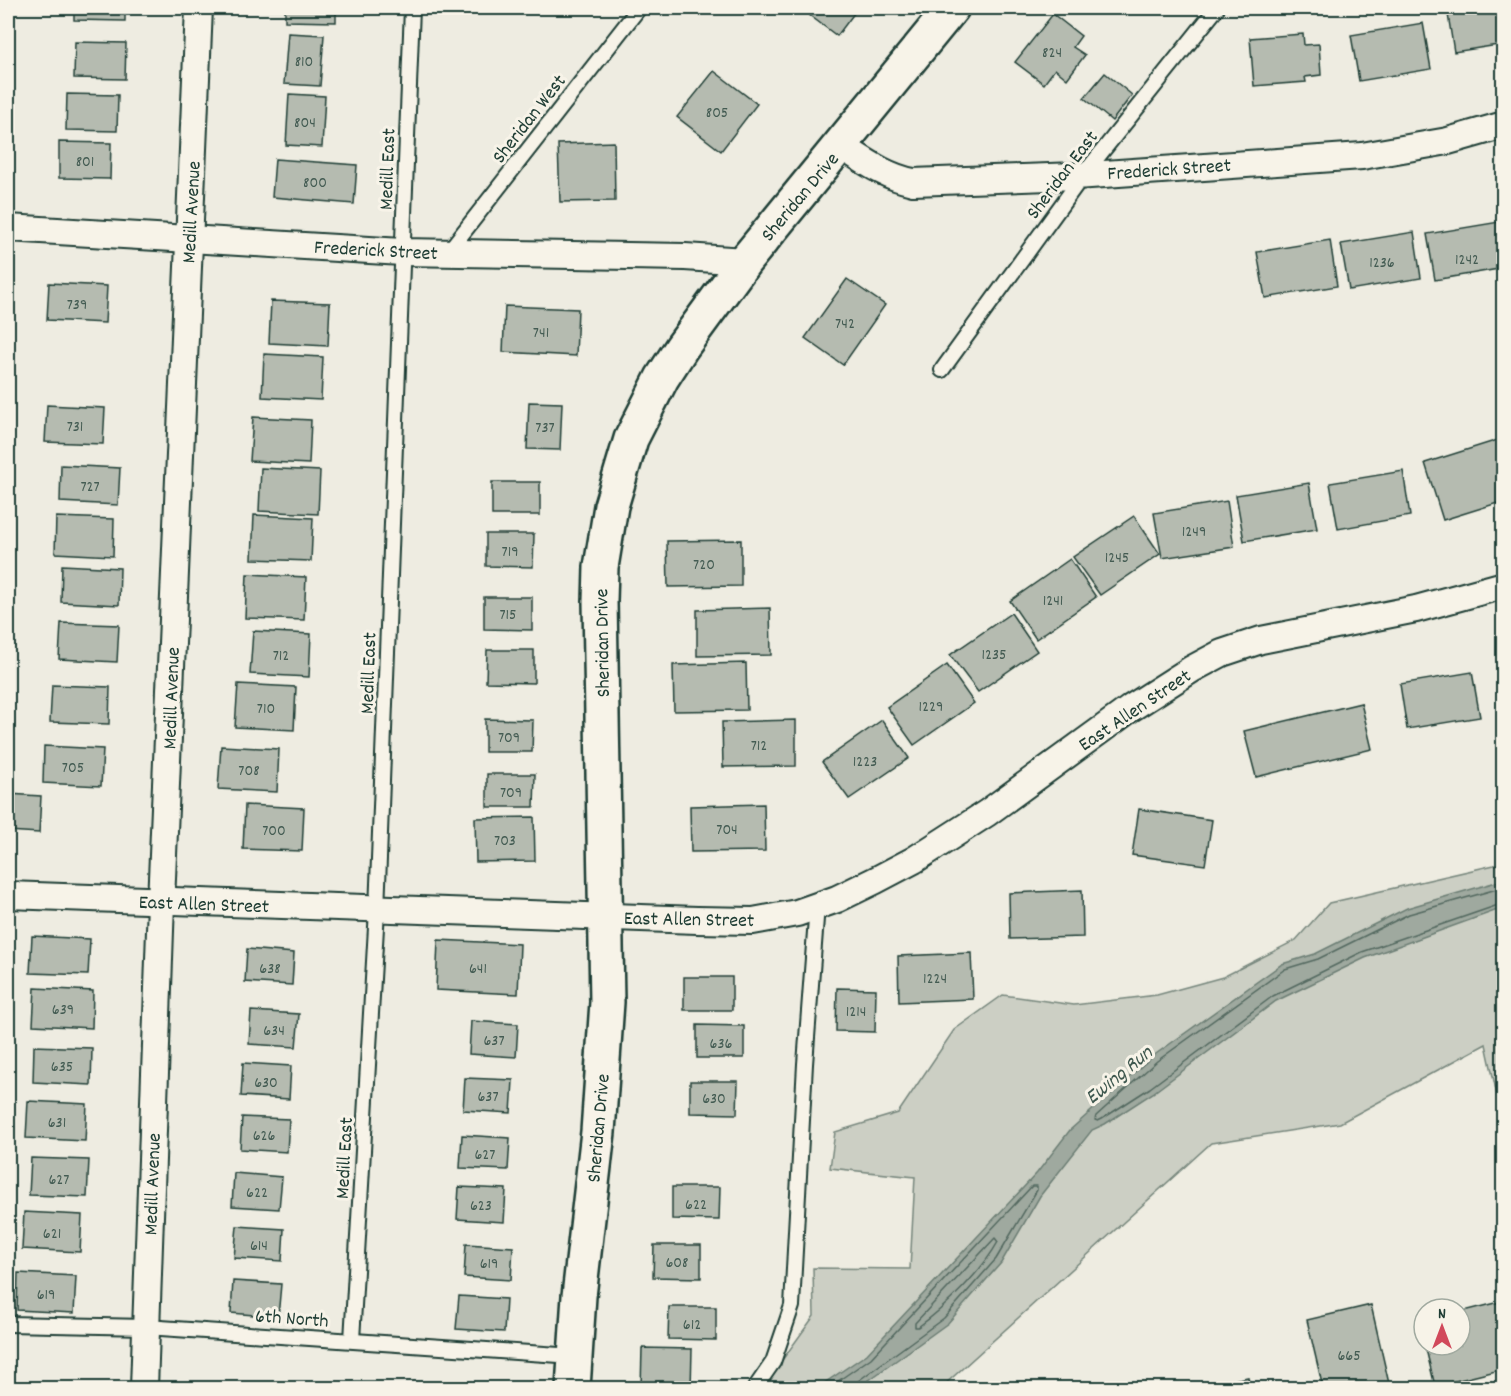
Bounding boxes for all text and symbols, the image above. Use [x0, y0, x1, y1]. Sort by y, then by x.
house number: 824 [1042, 42, 1062, 65]
house number: 810 [295, 51, 313, 74]
street label: Sheridan West [487, 69, 574, 170]
house number: 805 [706, 102, 728, 125]
house number: 804 [294, 112, 316, 135]
street label: Sheridan East [1021, 126, 1106, 226]
street label: Medill East [374, 128, 404, 211]
street label: Sheridan Drive [756, 147, 847, 249]
house number: 801 [76, 151, 94, 174]
street label: Frederick Street [1106, 153, 1232, 189]
street label: Medill Avenue [176, 160, 210, 264]
house number: 800 [303, 172, 327, 195]
street label: Frederick Street [313, 235, 438, 269]
house number: 1242 [1455, 249, 1479, 272]
house number: 1236 [1369, 252, 1395, 275]
house number: 739 [67, 294, 87, 317]
house number: 742 [835, 313, 855, 336]
house number: 741 [533, 322, 549, 345]
house number: 731 [67, 416, 83, 439]
house number: 737 [535, 417, 555, 440]
house number: 727 [80, 476, 100, 499]
house number: 1249 [1182, 521, 1206, 544]
house number: 719 [502, 541, 518, 564]
house number: 1245 [1105, 547, 1129, 570]
house number: 720 [693, 554, 715, 577]
street label: Sheridan Drive [589, 588, 619, 698]
house number: 1241 [1043, 590, 1063, 613]
house number: 715 [499, 604, 517, 627]
street label: Medill East [355, 632, 385, 715]
house number: 1235 [981, 644, 1007, 667]
house number: 712 [273, 645, 289, 668]
street label: Medill Avenue [157, 646, 189, 750]
street label: East Allen Street [1074, 663, 1198, 760]
house number: 1229 [919, 696, 943, 719]
house number: 710 [257, 698, 275, 721]
house number: 709 [498, 727, 520, 750]
house number: 712 [751, 735, 767, 758]
house number: 1223 [853, 751, 877, 774]
house number: 705 [62, 757, 84, 780]
house number: 708 [238, 760, 260, 783]
house number: 709 [500, 782, 522, 805]
house number: 704 [716, 819, 738, 842]
house number: 700 [262, 820, 286, 843]
house number: 703 [494, 830, 516, 853]
street label: East Allen Street [138, 890, 270, 922]
street label: East Allen Street [623, 906, 754, 936]
house number: 638 [259, 958, 281, 981]
house number: 641 [469, 958, 487, 981]
house number: 1224 [923, 968, 947, 991]
house number: 639 [52, 999, 74, 1022]
house number: 1214 [846, 1001, 866, 1024]
house number: 634 [263, 1020, 285, 1043]
house number: 637 [483, 1030, 505, 1053]
house number: 636 [710, 1033, 733, 1056]
water label: Ewing Run [1080, 1039, 1161, 1113]
house number: 635 [51, 1056, 73, 1079]
house number: 630 [254, 1072, 278, 1095]
street label: Sheridan Drive [581, 1073, 619, 1184]
house number: 637 [477, 1086, 499, 1109]
house number: 630 [702, 1088, 726, 1111]
house number: 631 [48, 1112, 66, 1135]
street label: Medill East [330, 1117, 362, 1200]
house number: 626 [253, 1125, 275, 1148]
street label: Medill Avenue [138, 1132, 170, 1236]
house number: 627 [475, 1144, 495, 1167]
house number: 627 [49, 1169, 69, 1192]
house number: 622 [246, 1182, 268, 1205]
house number: 622 [685, 1194, 707, 1217]
house number: 623 [470, 1195, 492, 1218]
house number: 621 [43, 1223, 61, 1246]
house number: 614 [250, 1235, 268, 1258]
house number: 608 [666, 1252, 688, 1275]
house number: 619 [480, 1253, 498, 1276]
house number: 619 [37, 1284, 55, 1307]
north arrow [1412, 1297, 1472, 1357]
street label: 6th North [254, 1303, 330, 1337]
text: N [1438, 1303, 1446, 1326]
house number: 612 [683, 1314, 701, 1337]
house number: 665 [1337, 1345, 1361, 1368]

